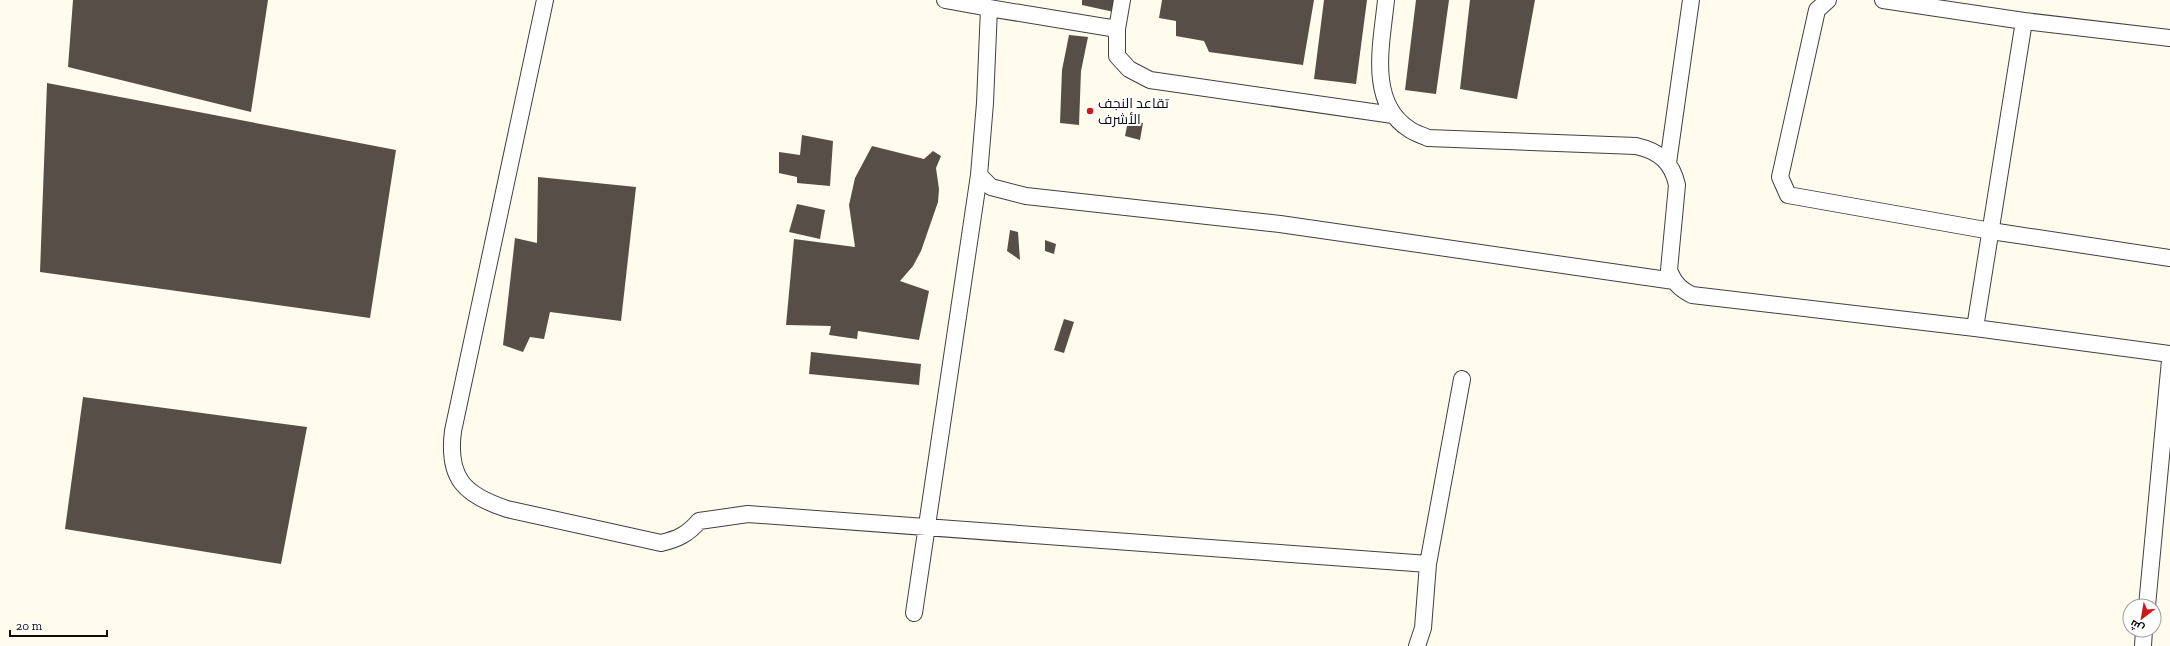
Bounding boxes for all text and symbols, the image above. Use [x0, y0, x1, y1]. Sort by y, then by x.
place label: تقاعد النجف الأشرف [1098, 95, 1169, 128]
marker: تقاعد النجف الأشرف [1085, 106, 1095, 116]
north arrow [2122, 598, 2162, 638]
scale bar [10, 612, 107, 638]
text: ش [2128, 617, 2147, 635]
text: 20 m [16, 619, 43, 633]

